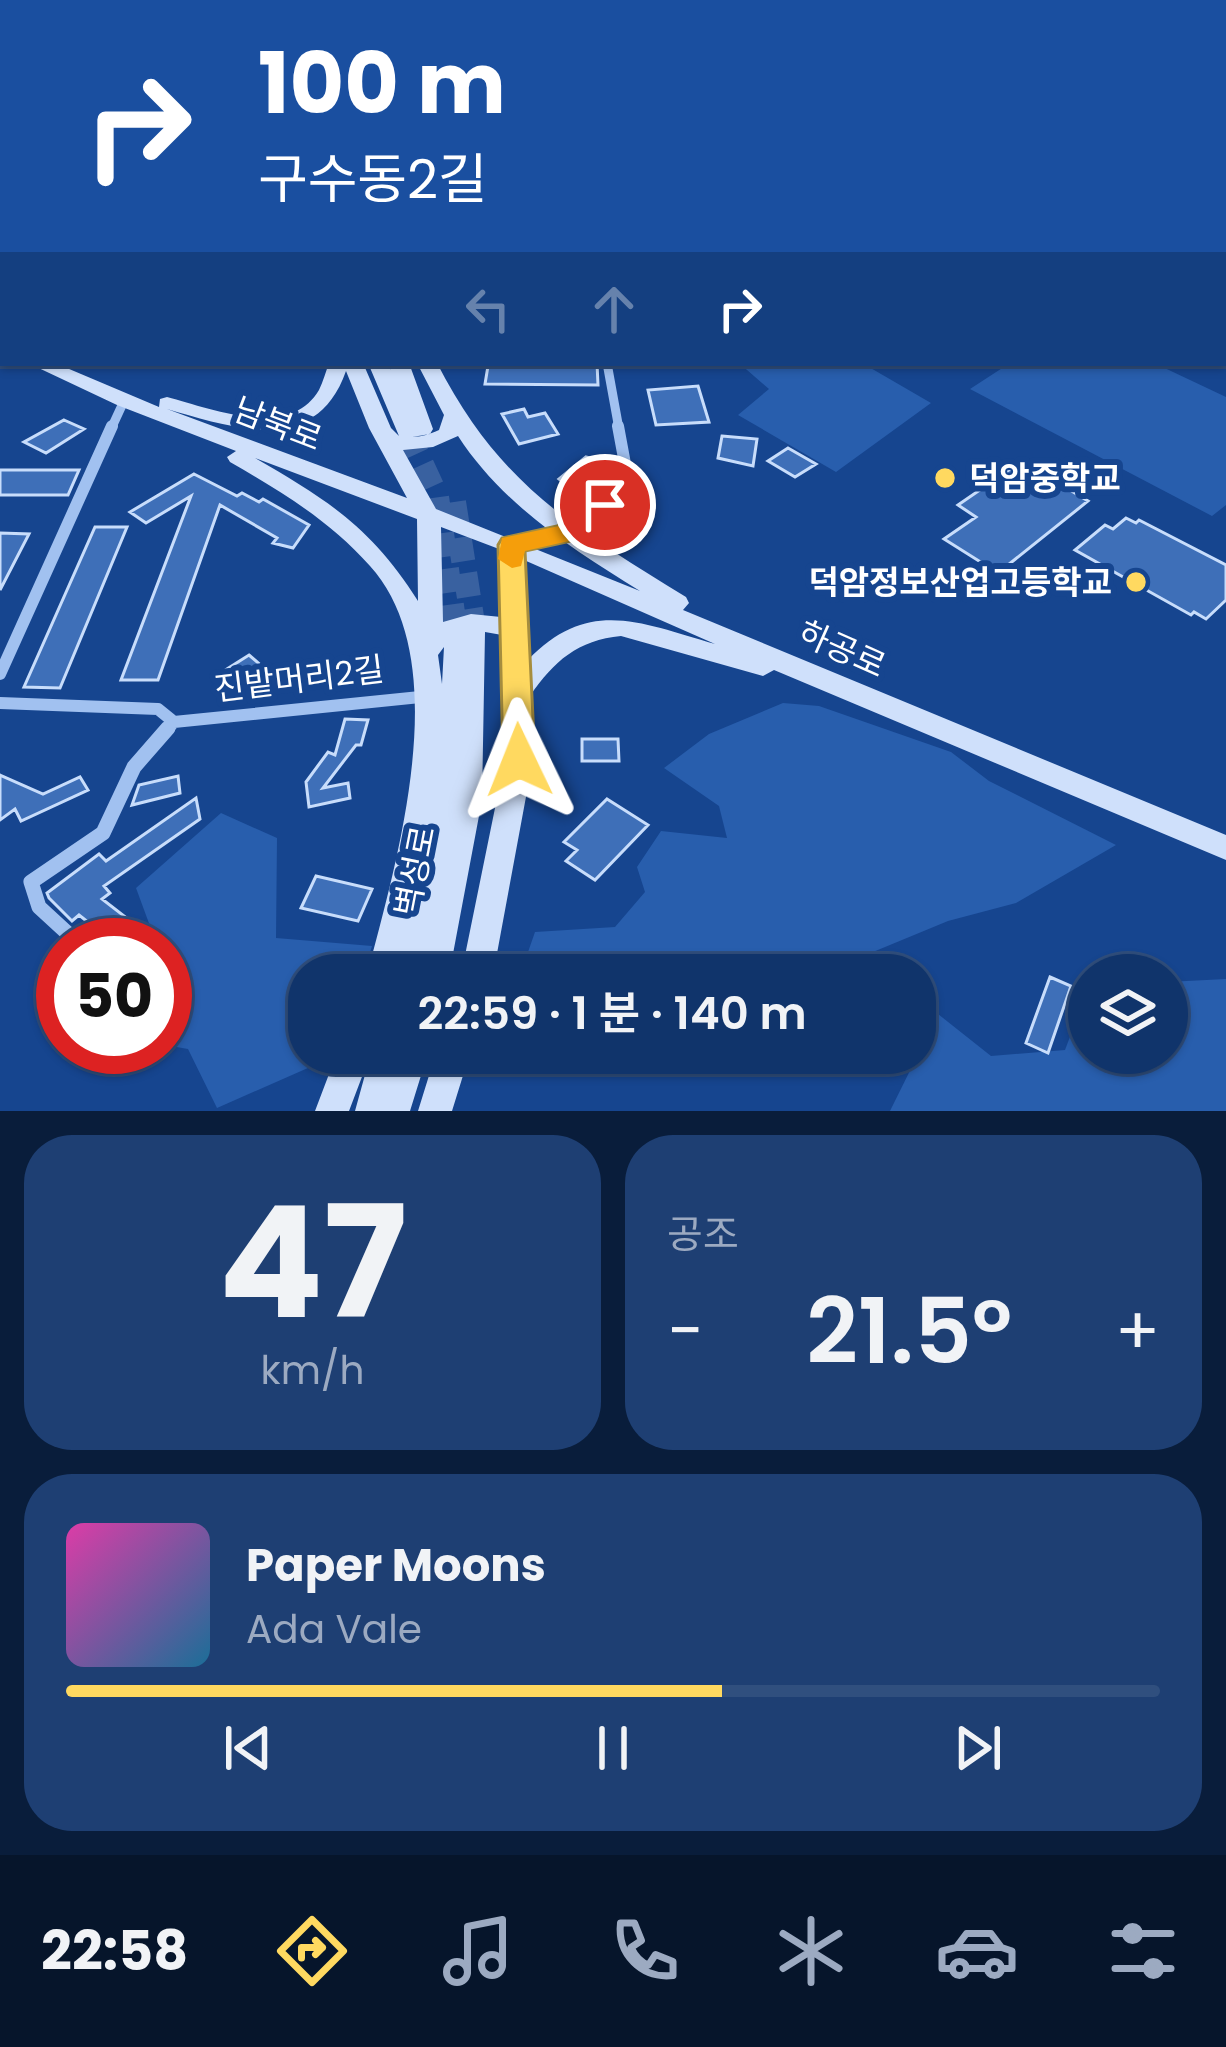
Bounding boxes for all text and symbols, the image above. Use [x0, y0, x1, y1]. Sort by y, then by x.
text: 100 m [258, 25, 506, 142]
icon: right [60, 48, 216, 204]
text: 구수동2길 [258, 141, 488, 217]
icon: left [455, 276, 521, 342]
icon: ahead [581, 276, 647, 342]
icon: right [707, 276, 773, 342]
street label: 남북로 [227, 386, 329, 462]
pin [554, 454, 656, 556]
place label: 덕암중학교 [969, 455, 1121, 502]
marker: 덕암중학교 [932, 465, 958, 491]
icon: arrive [572, 472, 638, 538]
place label: 덕암정보산업고등학교 [808, 559, 1112, 606]
marker: 덕암정보산업고등학교 [1123, 569, 1149, 595]
street label: 하공로 [791, 609, 893, 689]
street label: 진밭머리2길 [211, 645, 387, 713]
position arrow [456, 697, 582, 823]
street label: 벽성로 [383, 822, 447, 920]
speed limit sign: 50 [36, 918, 192, 1074]
map controls [1068, 954, 1188, 1074]
button: layers [1068, 954, 1188, 1074]
text: 22:59 · 1 분 · 140 m [417, 982, 807, 1045]
text: 47 [218, 1153, 407, 1372]
text: 공조 [667, 1207, 739, 1262]
text: 21.5° [806, 1268, 1012, 1395]
text: − [667, 1285, 703, 1377]
text: + [1115, 1285, 1160, 1377]
text: km/h [261, 1343, 364, 1398]
text: Paper Moons [246, 1534, 546, 1597]
text: Ada Vale [246, 1602, 422, 1657]
icon: previous [215, 1715, 281, 1781]
icon: pause [580, 1715, 646, 1781]
icon: next [945, 1715, 1011, 1781]
icon: directions [270, 1909, 354, 1993]
icon: music [436, 1909, 520, 1993]
icon: phone [603, 1909, 687, 1993]
icon: climate [769, 1909, 853, 1993]
icon: car [935, 1909, 1019, 1993]
icon: filters [1101, 1909, 1185, 1993]
text: 22:58 [41, 1913, 188, 1989]

